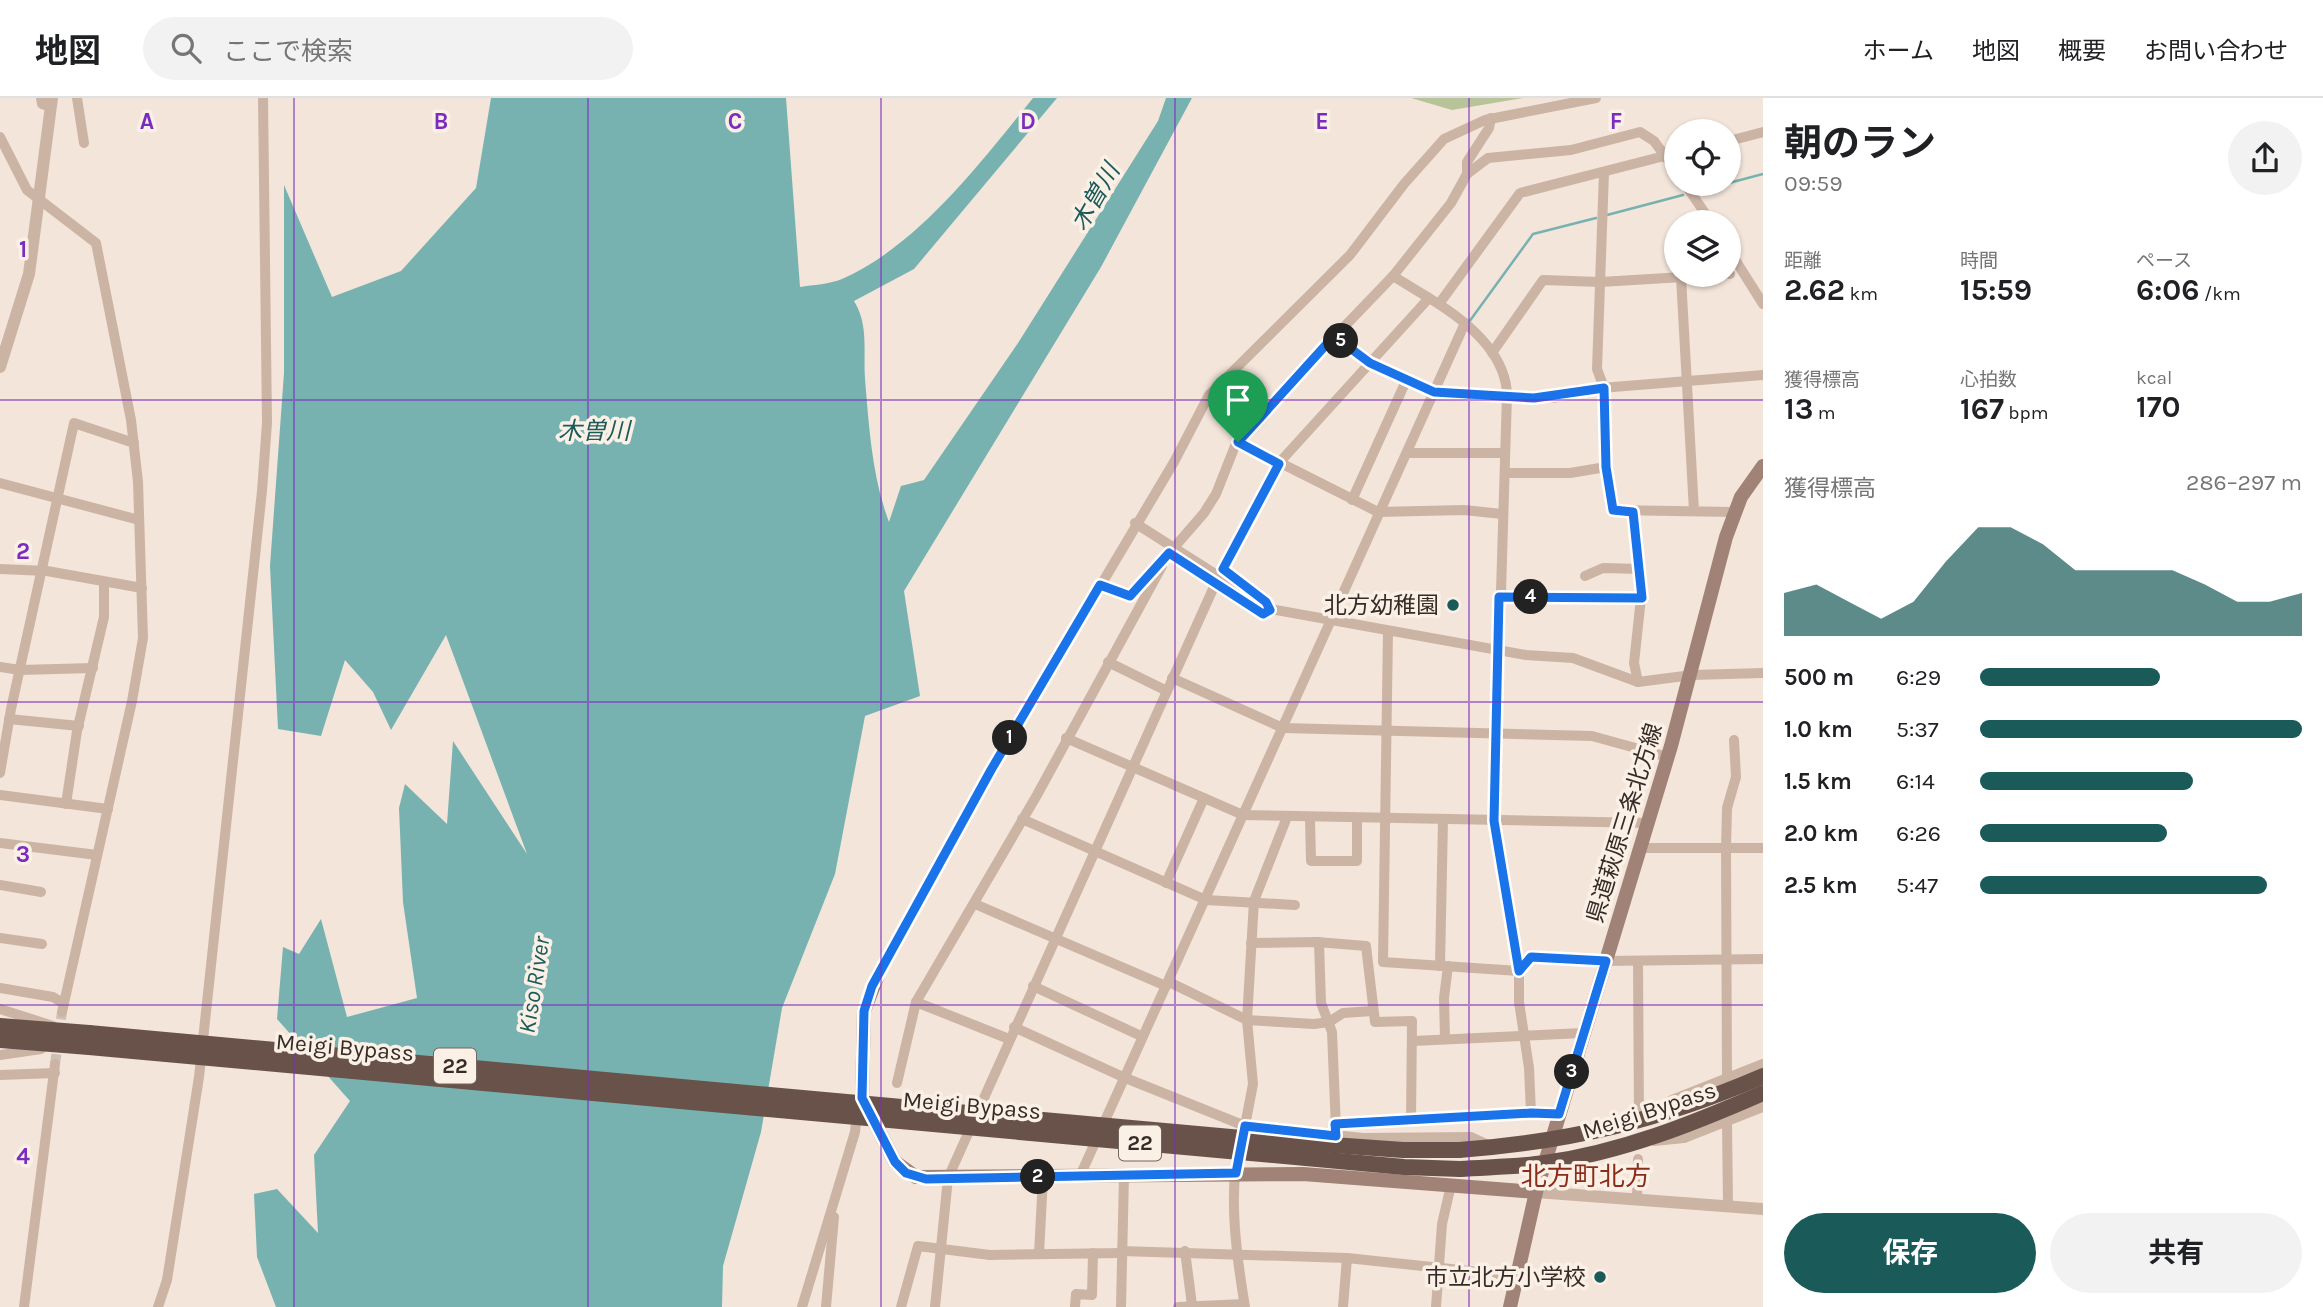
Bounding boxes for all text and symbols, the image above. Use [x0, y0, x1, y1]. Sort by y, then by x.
search box [143, 17, 633, 80]
icon: search [167, 29, 205, 67]
text: 地図 [35, 32, 101, 70]
text: ここで検索 [223, 36, 353, 67]
text: ホーム [1863, 37, 1934, 65]
text: 地図 [1972, 37, 2020, 65]
text: 概要 [2058, 37, 2106, 65]
text: お問い合わせ [2144, 37, 2288, 65]
text: A [140, 108, 154, 135]
text: B [434, 108, 448, 135]
text: C [728, 108, 742, 135]
text: D [1020, 108, 1036, 135]
text: E [1315, 108, 1329, 135]
text: F [1610, 108, 1622, 135]
map controls [1664, 119, 1741, 287]
button: locate [1664, 119, 1741, 196]
text: 朝のラン [1784, 121, 1936, 166]
button: share [2228, 121, 2302, 195]
water label: 木曽川 [1065, 156, 1127, 235]
text: 09:59 [1784, 170, 1843, 197]
button: layers [1664, 210, 1741, 287]
text: 1 [19, 236, 27, 263]
text: 距離 [1784, 250, 1822, 272]
text: 時間 [1960, 250, 1998, 272]
text: ペース [2136, 250, 2192, 272]
text: 2.62 [1784, 272, 1845, 308]
text: 15:59 [1960, 272, 2032, 308]
text: 6:06 [2136, 272, 2199, 308]
text: km [1845, 283, 1878, 305]
text: /km [2199, 283, 2241, 305]
pin: 5 [1324, 324, 1358, 358]
text: 5 [1335, 329, 1346, 351]
text: kcal [2136, 367, 2172, 389]
text: 獲得標高 [1784, 369, 1860, 391]
text: 心拍数 [1960, 369, 2017, 391]
pin [1208, 370, 1268, 442]
icon: arrive [1219, 381, 1257, 419]
text: 170 [2136, 389, 2181, 425]
text: 13 [1784, 391, 1813, 427]
text: 167 [1960, 391, 2004, 427]
text: m [1813, 402, 1836, 424]
text: bpm [2004, 402, 2049, 424]
water label: 木曽川 [558, 417, 633, 445]
text: 286–297 m [2186, 469, 2302, 496]
text: 獲得標高 [1784, 475, 1876, 502]
text: 2 [16, 538, 30, 565]
pin: 4 [1514, 580, 1548, 614]
text: 4 [1525, 585, 1536, 607]
place label: 北方幼稚園 [1324, 592, 1439, 619]
marker: 北方幼稚園 [1445, 597, 1461, 613]
text: 500 m [1784, 664, 1854, 691]
text: 6:29 [1896, 664, 1941, 691]
text: 1.0 km [1784, 716, 1853, 743]
text: 5:37 [1896, 716, 1939, 743]
pin: 1 [992, 720, 1028, 756]
street label: 県道萩原三条北方線 [1581, 720, 1668, 926]
text: 1 [1006, 726, 1013, 748]
text: 1.5 km [1784, 768, 1852, 795]
text: 6:14 [1896, 768, 1935, 795]
text: 2.0 km [1784, 820, 1859, 847]
text: 6:26 [1896, 820, 1941, 847]
text: 3 [16, 841, 30, 868]
text: 2.5 km [1784, 872, 1858, 899]
text: 5:47 [1896, 872, 1938, 899]
water label: Kiso River [513, 934, 556, 1035]
street label: Meigi Bypass [275, 1028, 415, 1067]
road number: 22 [434, 1048, 476, 1084]
pin: 3 [1554, 1054, 1590, 1090]
text: 3 [1566, 1060, 1577, 1082]
street label: Meigi Bypass [1579, 1076, 1719, 1145]
street label: Meigi Bypass [902, 1086, 1042, 1125]
road number: 22 [1119, 1126, 1161, 1160]
text: 4 [16, 1143, 30, 1170]
pin: 2 [1020, 1160, 1056, 1194]
district label: 北方町北方 [1521, 1161, 1651, 1192]
text: 2 [1032, 1165, 1043, 1187]
button: 保存 [1784, 1213, 2036, 1293]
button: 共有 [2050, 1213, 2302, 1293]
place label: 市立北方小学校 [1425, 1264, 1586, 1291]
marker: 市立北方小学校 [1592, 1269, 1608, 1285]

